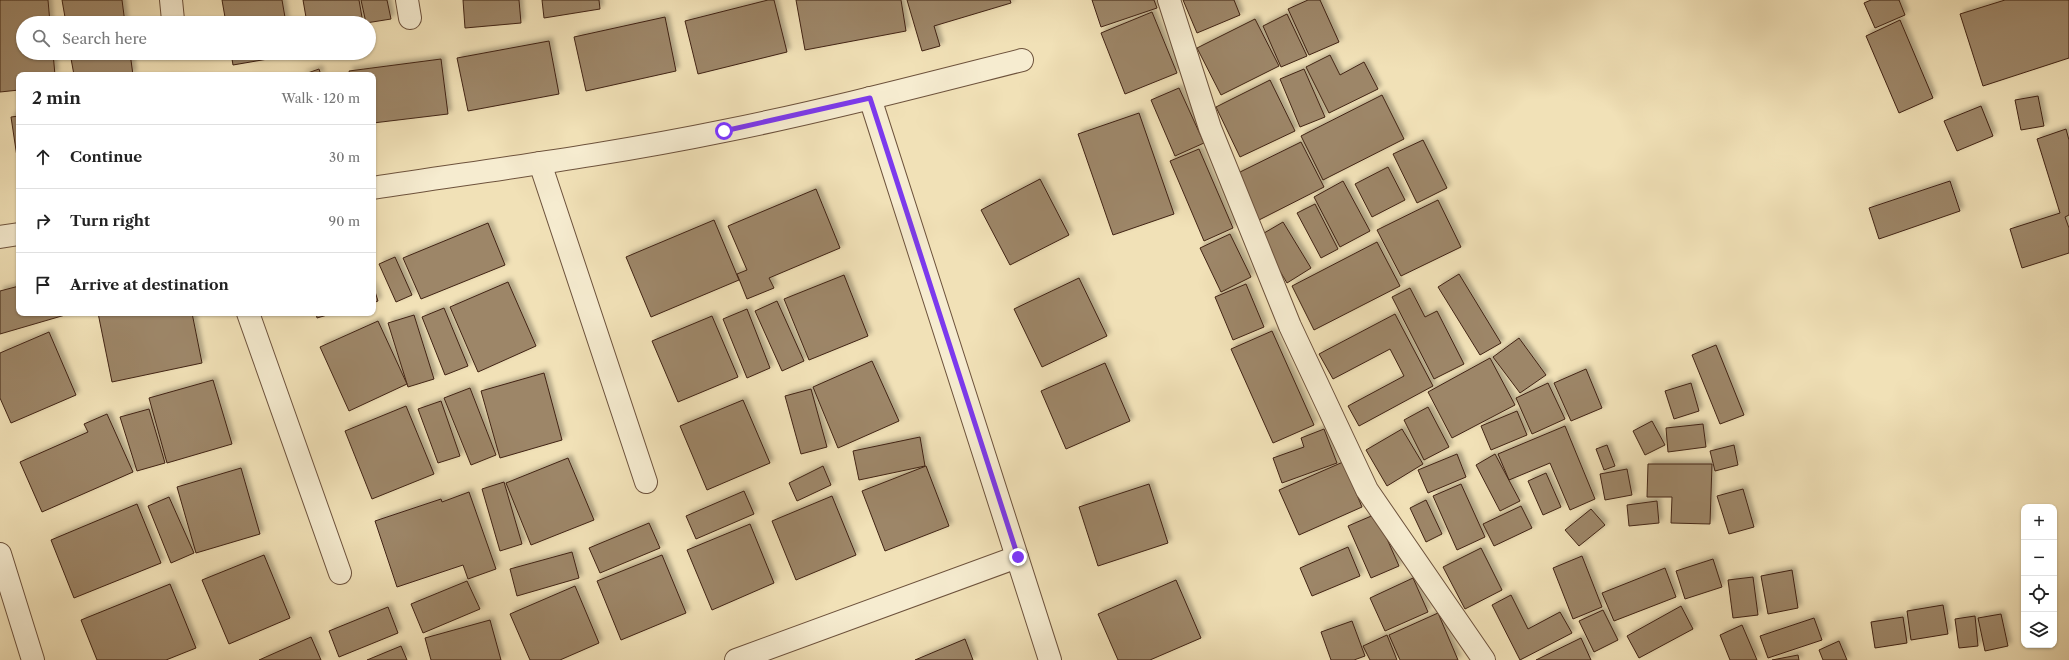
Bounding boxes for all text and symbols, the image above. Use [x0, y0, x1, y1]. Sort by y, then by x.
search box [16, 16, 376, 60]
icon: search [30, 27, 52, 49]
text: Search here [62, 29, 147, 48]
text: 2 min [32, 88, 81, 108]
text: Walk · 120 m [282, 90, 360, 106]
route start [715, 122, 733, 140]
icon: ahead [32, 146, 54, 168]
text: Continue [70, 147, 142, 166]
text: 30 m [329, 149, 360, 165]
icon: right [32, 210, 54, 232]
text: Turn right [70, 211, 150, 230]
text: 90 m [329, 213, 360, 229]
icon: arrive [32, 274, 54, 296]
text: Arrive at destination [70, 275, 229, 294]
map controls [2021, 504, 2057, 648]
button: + [2021, 504, 2057, 540]
button: − [2021, 540, 2057, 576]
route end [1009, 548, 1027, 566]
button: locate [2021, 576, 2057, 612]
button: layers [2021, 612, 2057, 648]

